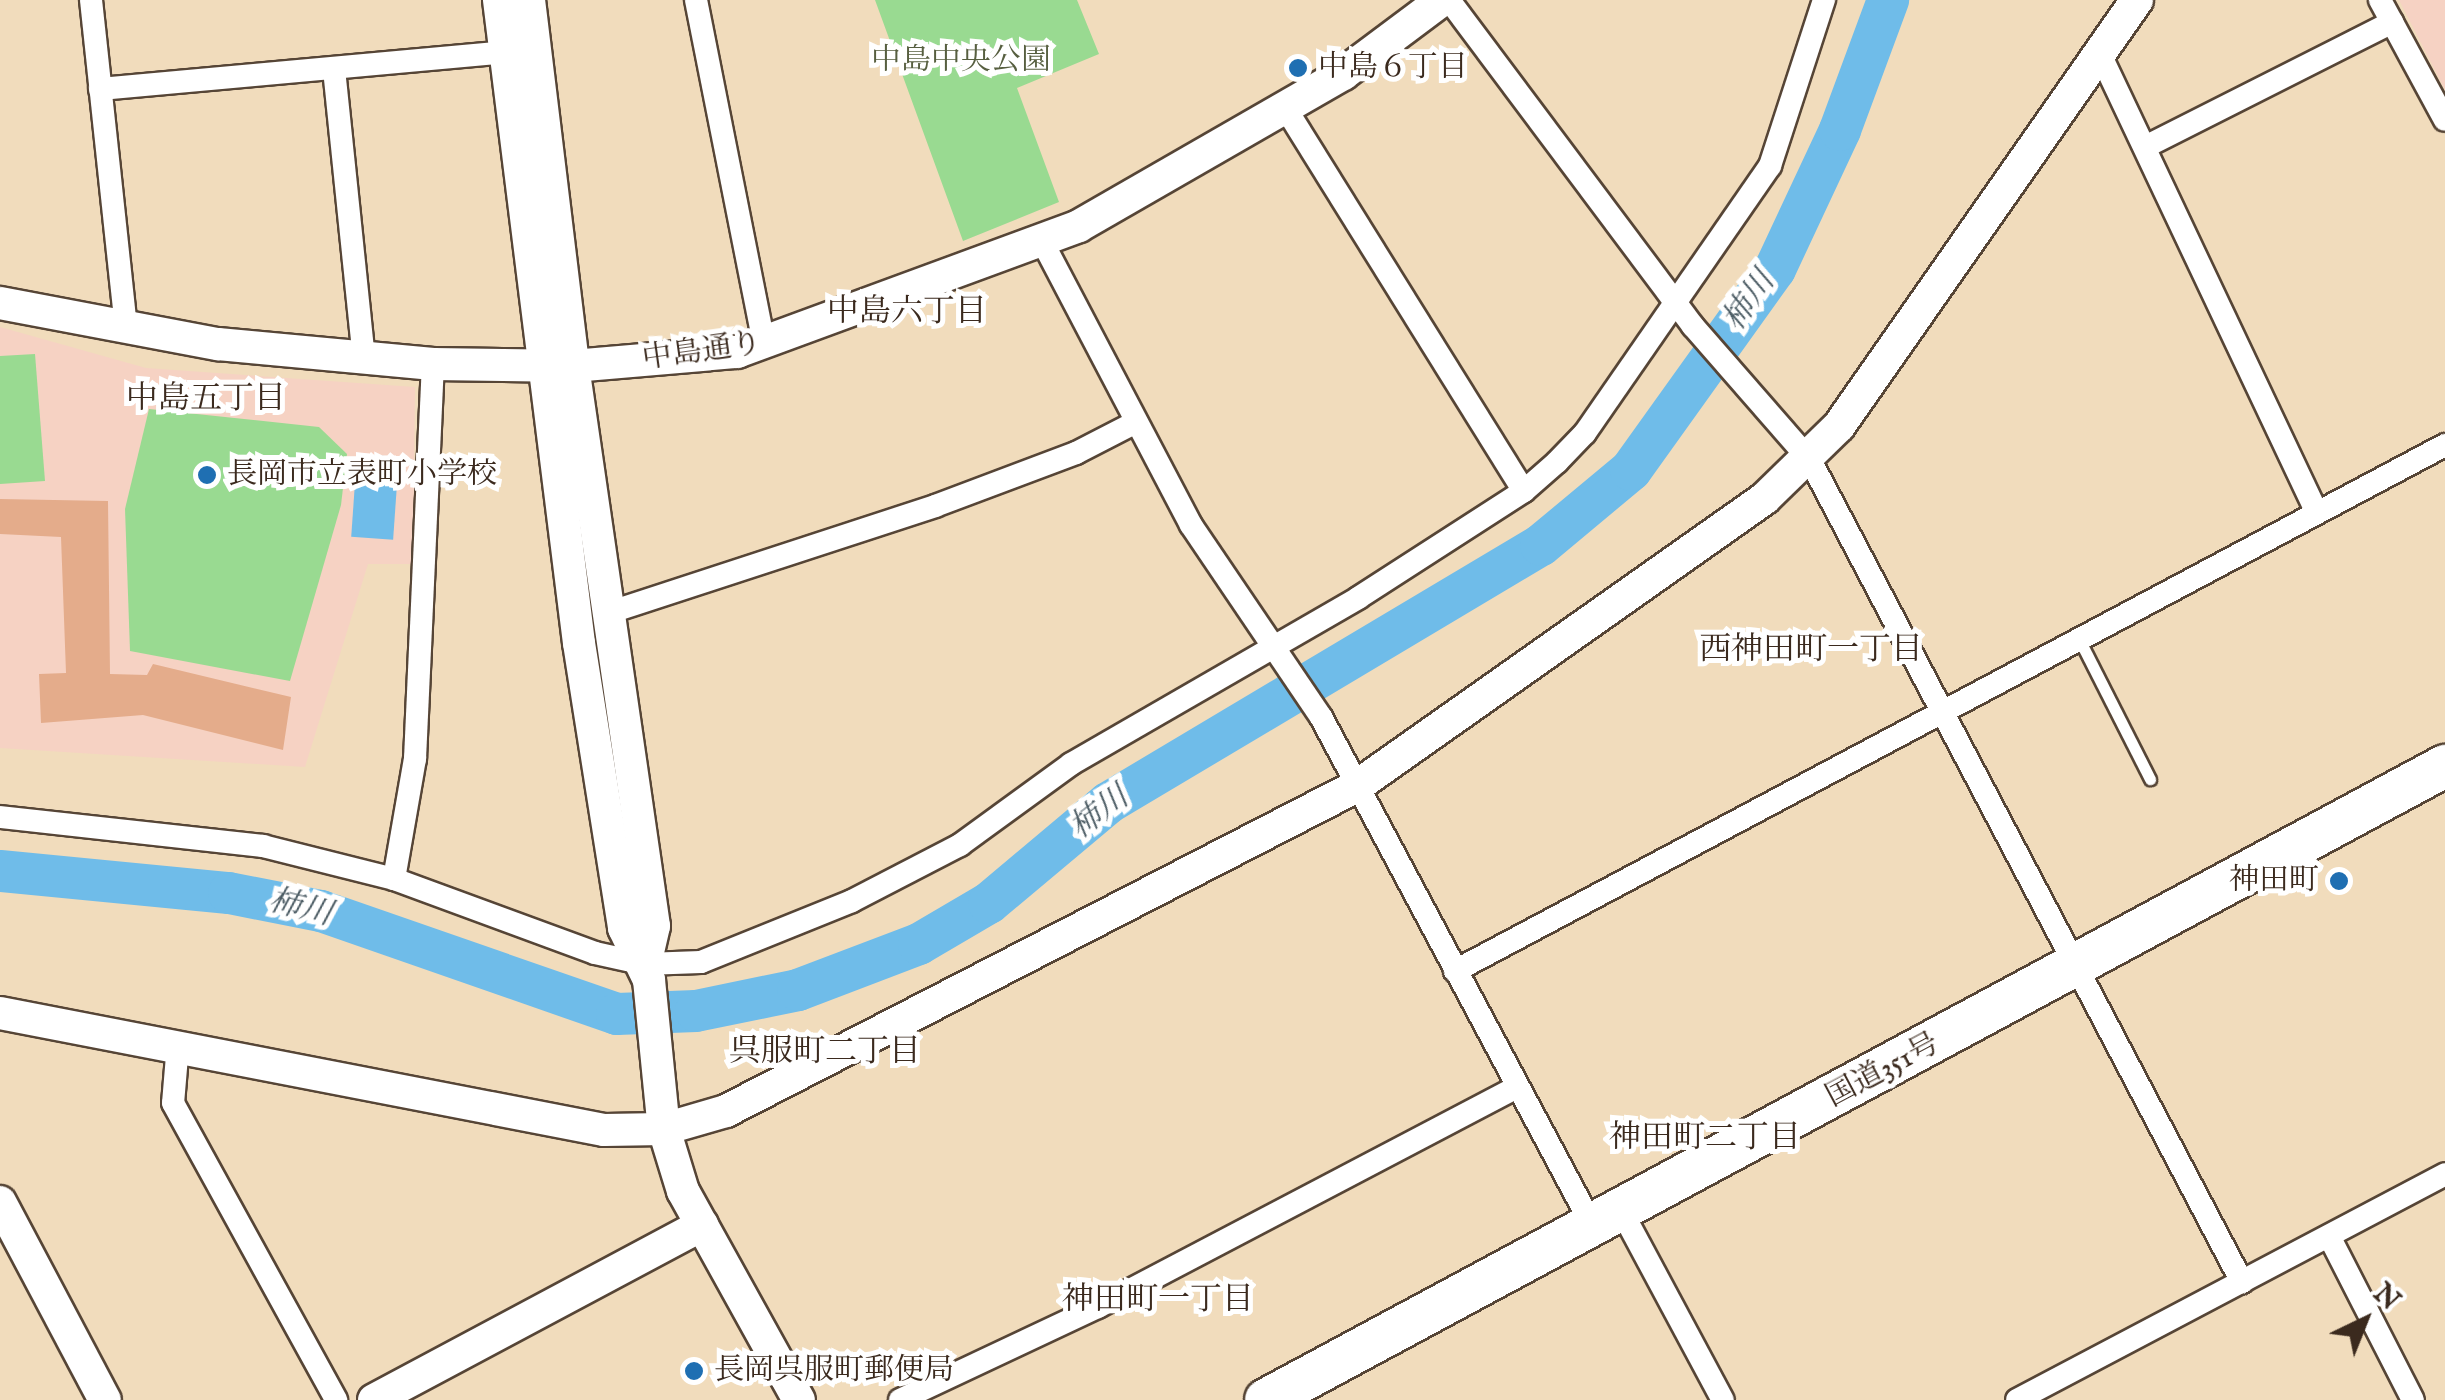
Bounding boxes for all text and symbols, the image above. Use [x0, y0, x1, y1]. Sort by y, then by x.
park label: 中島中央公園 [871, 43, 1051, 79]
place label: 中島６丁目 [1318, 50, 1468, 86]
marker: 中島６丁目 [1287, 57, 1309, 79]
water label: 柿川 [1716, 265, 1784, 339]
district label: 中島六丁目 [827, 294, 987, 332]
street label: 中島通り [640, 326, 764, 378]
district label: 中島五丁目 [126, 381, 286, 419]
place label: 長岡市立表町小学校 [227, 457, 497, 493]
marker: 長岡市立表町小学校 [196, 464, 218, 486]
district label: 西神田町一丁目 [1699, 632, 1923, 670]
water label: 柿川 [1063, 779, 1137, 849]
place label: 神田町 [2229, 863, 2319, 899]
marker: 神田町 [2328, 870, 2350, 892]
water label: 柿川 [264, 883, 336, 935]
street label: 国道351号 [1820, 1026, 1946, 1116]
district label: 呉服町二丁目 [729, 1034, 921, 1072]
district label: 神田町二丁目 [1609, 1120, 1801, 1158]
north arrow [2315, 1270, 2415, 1370]
text: N [2365, 1277, 2407, 1319]
district label: 神田町一丁目 [1062, 1282, 1254, 1320]
place label: 長岡呉服町郵便局 [714, 1353, 954, 1389]
marker: 長岡呉服町郵便局 [683, 1360, 705, 1382]

